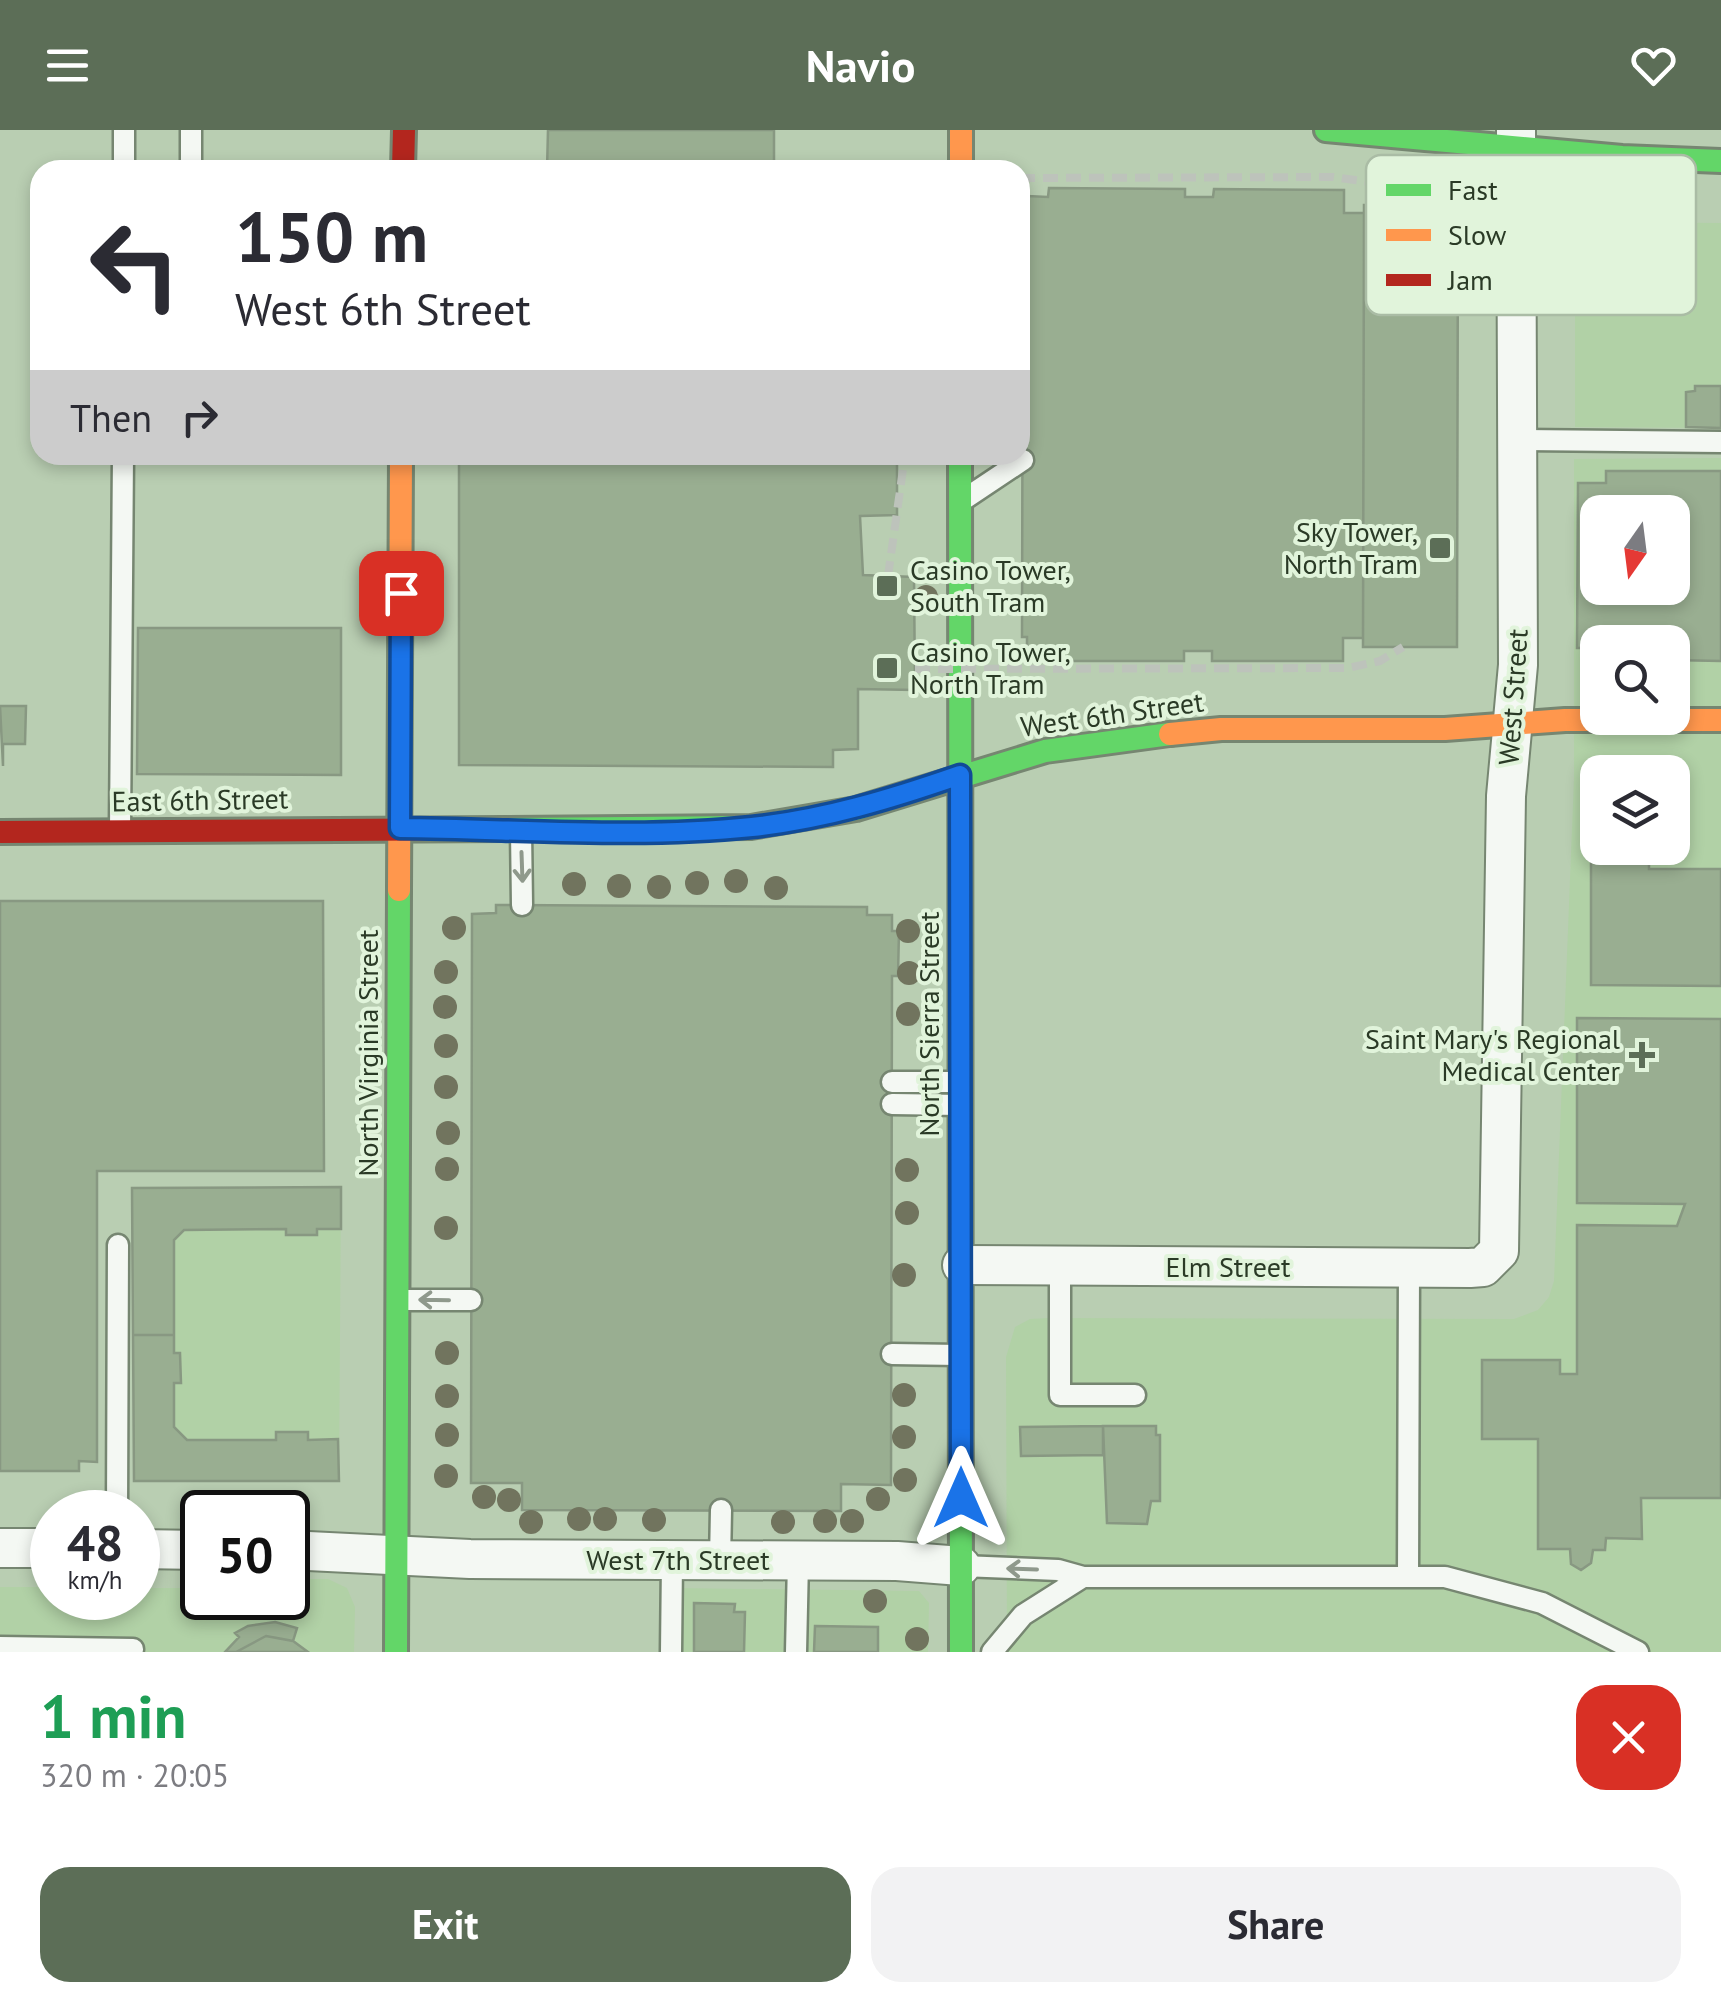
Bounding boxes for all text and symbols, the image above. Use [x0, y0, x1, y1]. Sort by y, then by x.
text: Navio [806, 36, 915, 94]
icon: menu [40, 38, 95, 93]
icon: heart [1626, 38, 1681, 93]
legend [1366, 155, 1696, 315]
text: Fast [1448, 171, 1498, 208]
text: 150 m [235, 191, 428, 281]
icon: left [70, 200, 200, 330]
text: Slow [1448, 216, 1507, 253]
text: Jam [1447, 261, 1493, 298]
text: West 6th Street [235, 279, 531, 337]
icon: right [172, 390, 227, 445]
text: Then [70, 393, 152, 442]
north arrow [1580, 495, 1690, 605]
map controls [1580, 495, 1690, 865]
place label: Sky Tower, North Tram [1284, 513, 1418, 582]
marker: Sky Tower, North Tram [1427, 535, 1453, 561]
pin [359, 551, 444, 636]
place label: Casino Tower, South Tram [910, 551, 1071, 620]
icon: arrive [374, 566, 429, 621]
marker: Casino Tower, South Tram [874, 573, 900, 599]
button: search [1580, 625, 1690, 735]
street label: West Street [1489, 627, 1536, 766]
place label: Casino Tower, North Tram [910, 633, 1071, 702]
marker: Casino Tower, North Tram [874, 655, 900, 681]
street label: West 6th Street [1018, 682, 1206, 745]
button: layers [1580, 755, 1690, 865]
street label: East 6th Street [111, 779, 289, 820]
one-way arrow [512, 851, 531, 883]
street label: North Sierra Street [910, 911, 947, 1137]
street label: North Virginia Street [349, 929, 386, 1176]
place label: Saint Mary's Regional Medical Center [1365, 1020, 1620, 1089]
marker: Saint Mary's Regional Medical Center [1629, 1042, 1655, 1068]
street label: Elm Street [1166, 1248, 1291, 1285]
one-way arrow [419, 1290, 452, 1310]
position arrow [909, 1446, 1013, 1550]
speed limit sign: 50 [180, 1490, 310, 1620]
text: 48 [67, 1510, 123, 1575]
street label: West 7th Street [586, 1541, 770, 1578]
one-way arrow [1007, 1559, 1039, 1578]
text: km/h [68, 1564, 122, 1596]
text: 1 min [40, 1677, 186, 1755]
button: close [1576, 1685, 1681, 1790]
text: 320 m · 20:05 [40, 1754, 229, 1796]
button: Exit [40, 1867, 851, 1982]
button: Share [871, 1867, 1681, 1982]

